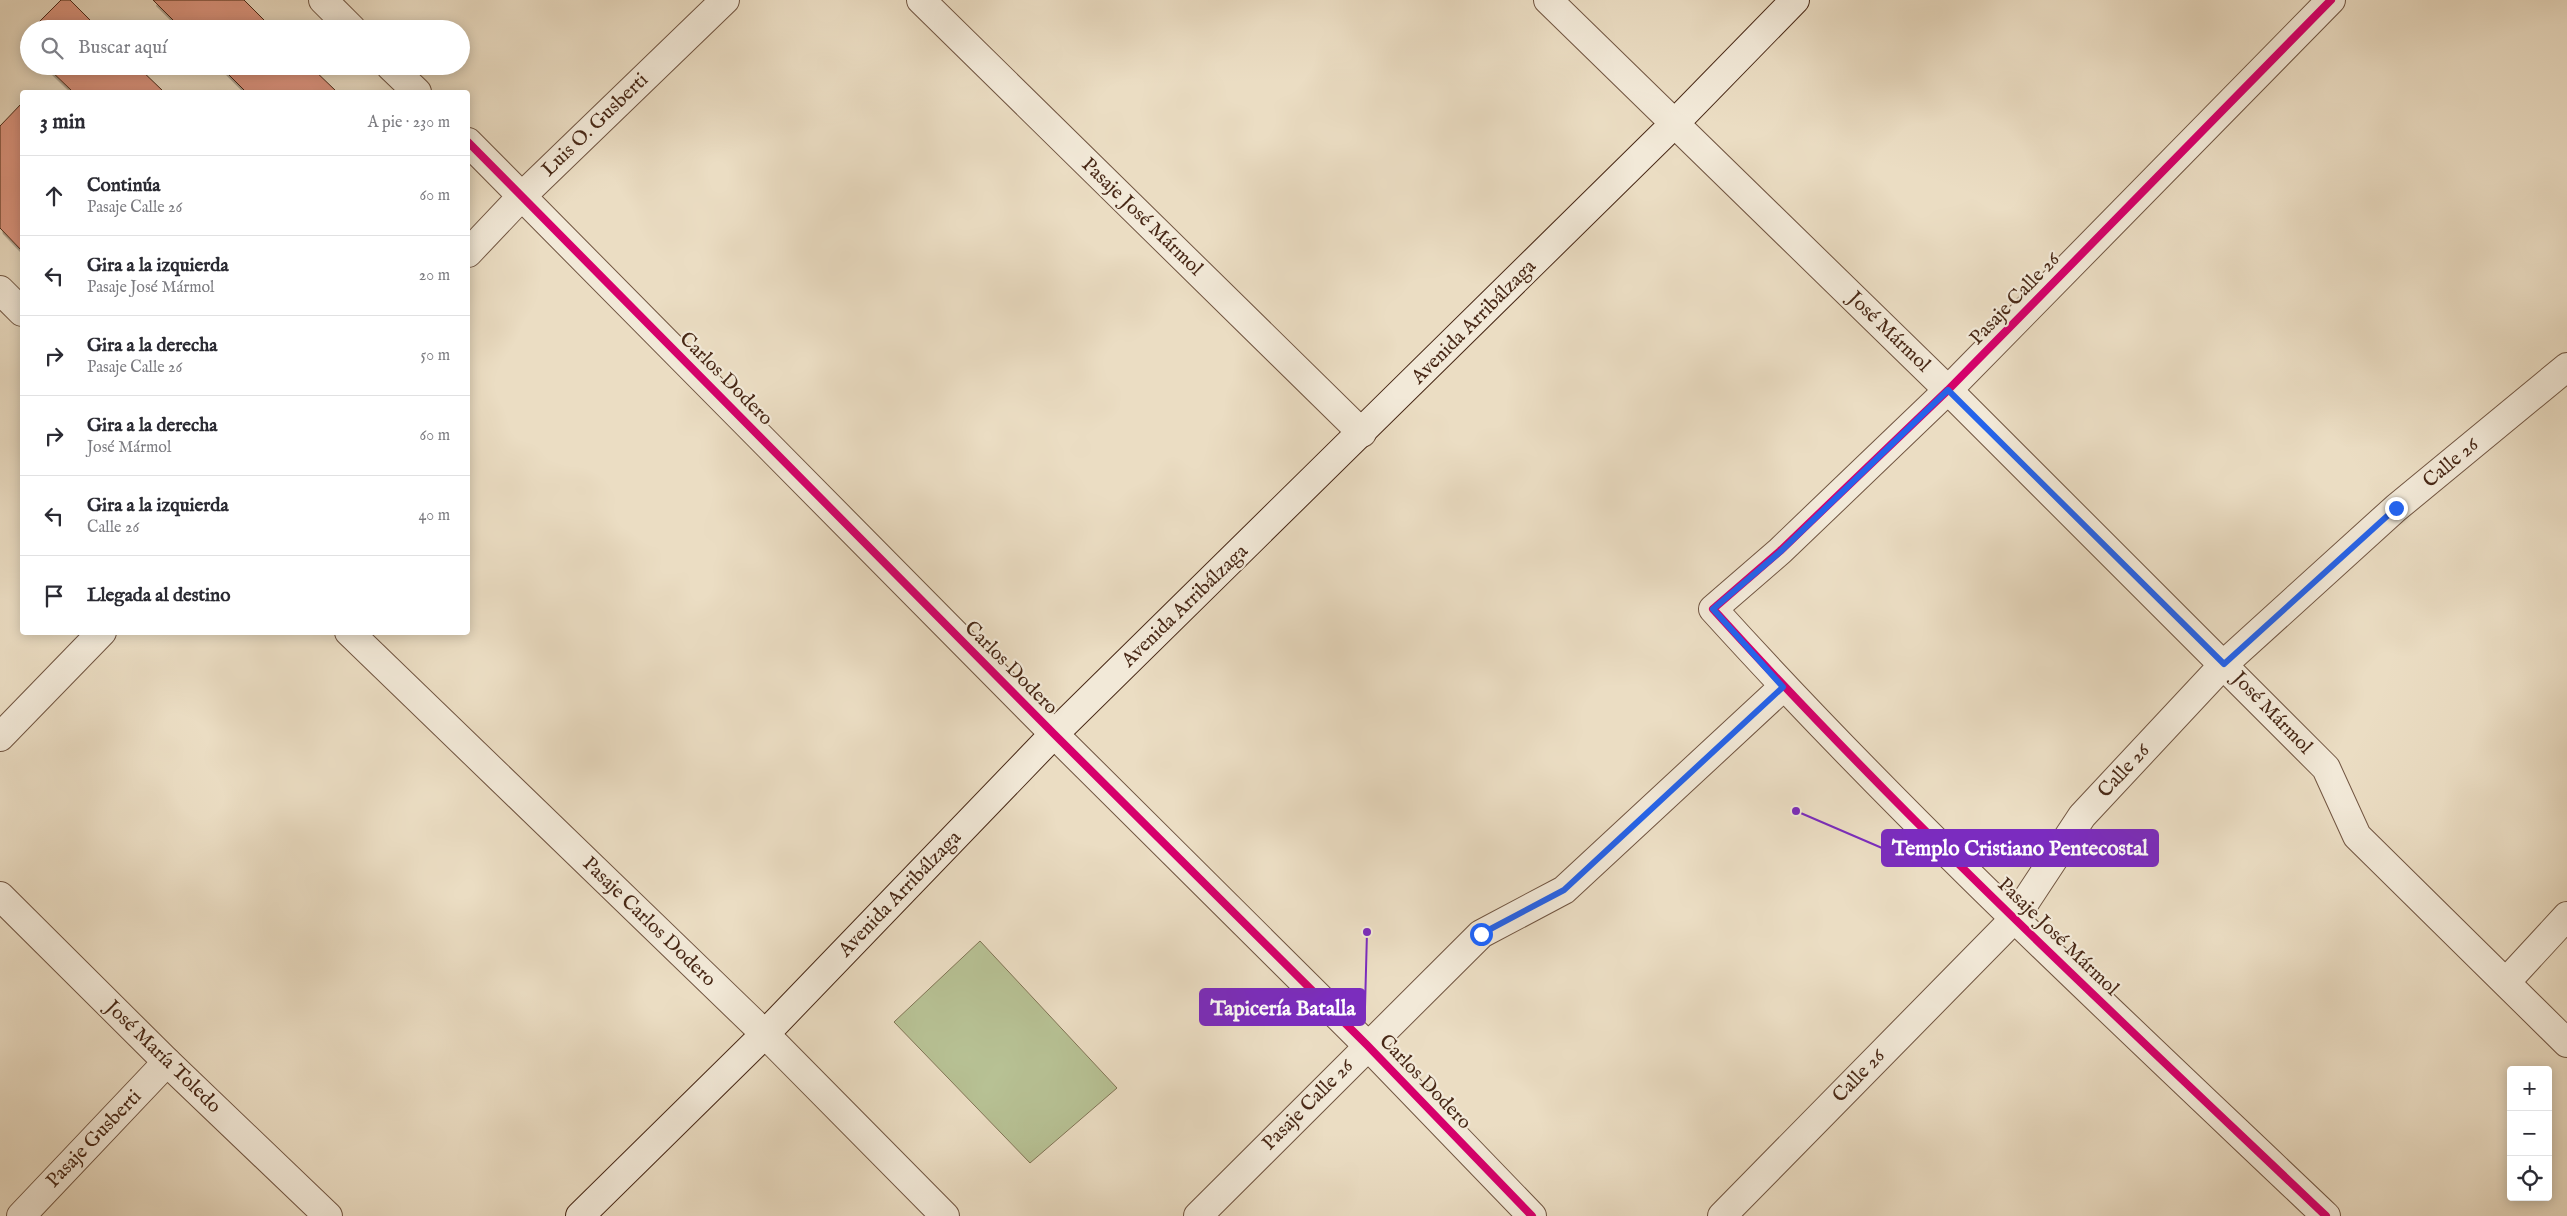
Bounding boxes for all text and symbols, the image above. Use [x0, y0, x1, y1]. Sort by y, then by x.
search box [20, 20, 470, 75]
icon: search [38, 34, 66, 62]
text: Buscar aquí [78, 36, 167, 60]
street label: Luis O. Gusberti [536, 68, 654, 182]
text: 3 min [40, 109, 85, 136]
text: A pie · 230 m [368, 113, 450, 133]
street label: Pasaje José Mármol [1076, 153, 1208, 282]
text: Continúa [87, 174, 161, 198]
icon: ahead [40, 182, 68, 210]
text: 60 m [420, 186, 450, 206]
text: Pasaje Calle 26 [87, 198, 182, 218]
street label: Pasaje Calle 26 [1965, 247, 2066, 351]
text: Gira a la izquierda [87, 254, 229, 278]
street label: Avenida Arribálzaga [1406, 254, 1542, 390]
icon: left [40, 262, 68, 290]
text: 20 m [419, 266, 450, 286]
text: Pasaje José Mármol [87, 278, 215, 298]
street label: José Mármol [1841, 285, 1936, 378]
street label: Carlos Dodero [674, 327, 778, 431]
text: Gira a la derecha [87, 334, 217, 358]
icon: right [40, 342, 68, 370]
text: 50 m [421, 346, 450, 366]
text: Pasaje Calle 26 [87, 358, 182, 378]
text: Gira a la derecha [87, 414, 217, 438]
icon: right [40, 422, 68, 450]
text: 60 m [420, 426, 450, 446]
street label: Calle 26 [2418, 432, 2484, 494]
text: José Mármol [87, 438, 171, 458]
text: Gira a la izquierda [87, 494, 229, 518]
route end [2385, 497, 2408, 520]
icon: left [40, 502, 68, 530]
text: 40 m [418, 506, 450, 526]
text: Calle 26 [87, 518, 139, 538]
street label: Avenida Arribálzaga [1116, 539, 1254, 673]
icon: arrive [40, 582, 68, 610]
text: Llegada al destino [87, 584, 230, 608]
street label: Carlos Dodero [959, 616, 1063, 720]
street label: José Mármol [2225, 665, 2318, 760]
street label: Calle 26 [2093, 738, 2156, 803]
street label: Avenida Arribálzaga [833, 825, 967, 963]
callout: Templo Cristiano Pentecostal [1882, 830, 2158, 866]
text: Templo Cristiano Pentecostal [1891, 836, 2149, 863]
street label: Pasaje Carlos Dodero [577, 852, 721, 993]
street label: Pasaje José Mármol [1992, 873, 2124, 1002]
route start [1470, 923, 1493, 946]
callout: Tapicería Batalla [1200, 989, 1365, 1025]
street label: José María Toledo [98, 994, 226, 1119]
text: Tapicería Batalla [1209, 996, 1356, 1023]
street label: Carlos Dodero [1373, 1029, 1477, 1135]
street label: Calle 26 [1827, 1043, 1891, 1108]
street label: Pasaje Calle 26 [1257, 1054, 1359, 1156]
map controls [2507, 1066, 2552, 1201]
button: + [2507, 1066, 2552, 1111]
street label: Pasaje Gusberti [41, 1085, 147, 1193]
button: − [2507, 1111, 2552, 1156]
button: locate [2507, 1156, 2552, 1201]

